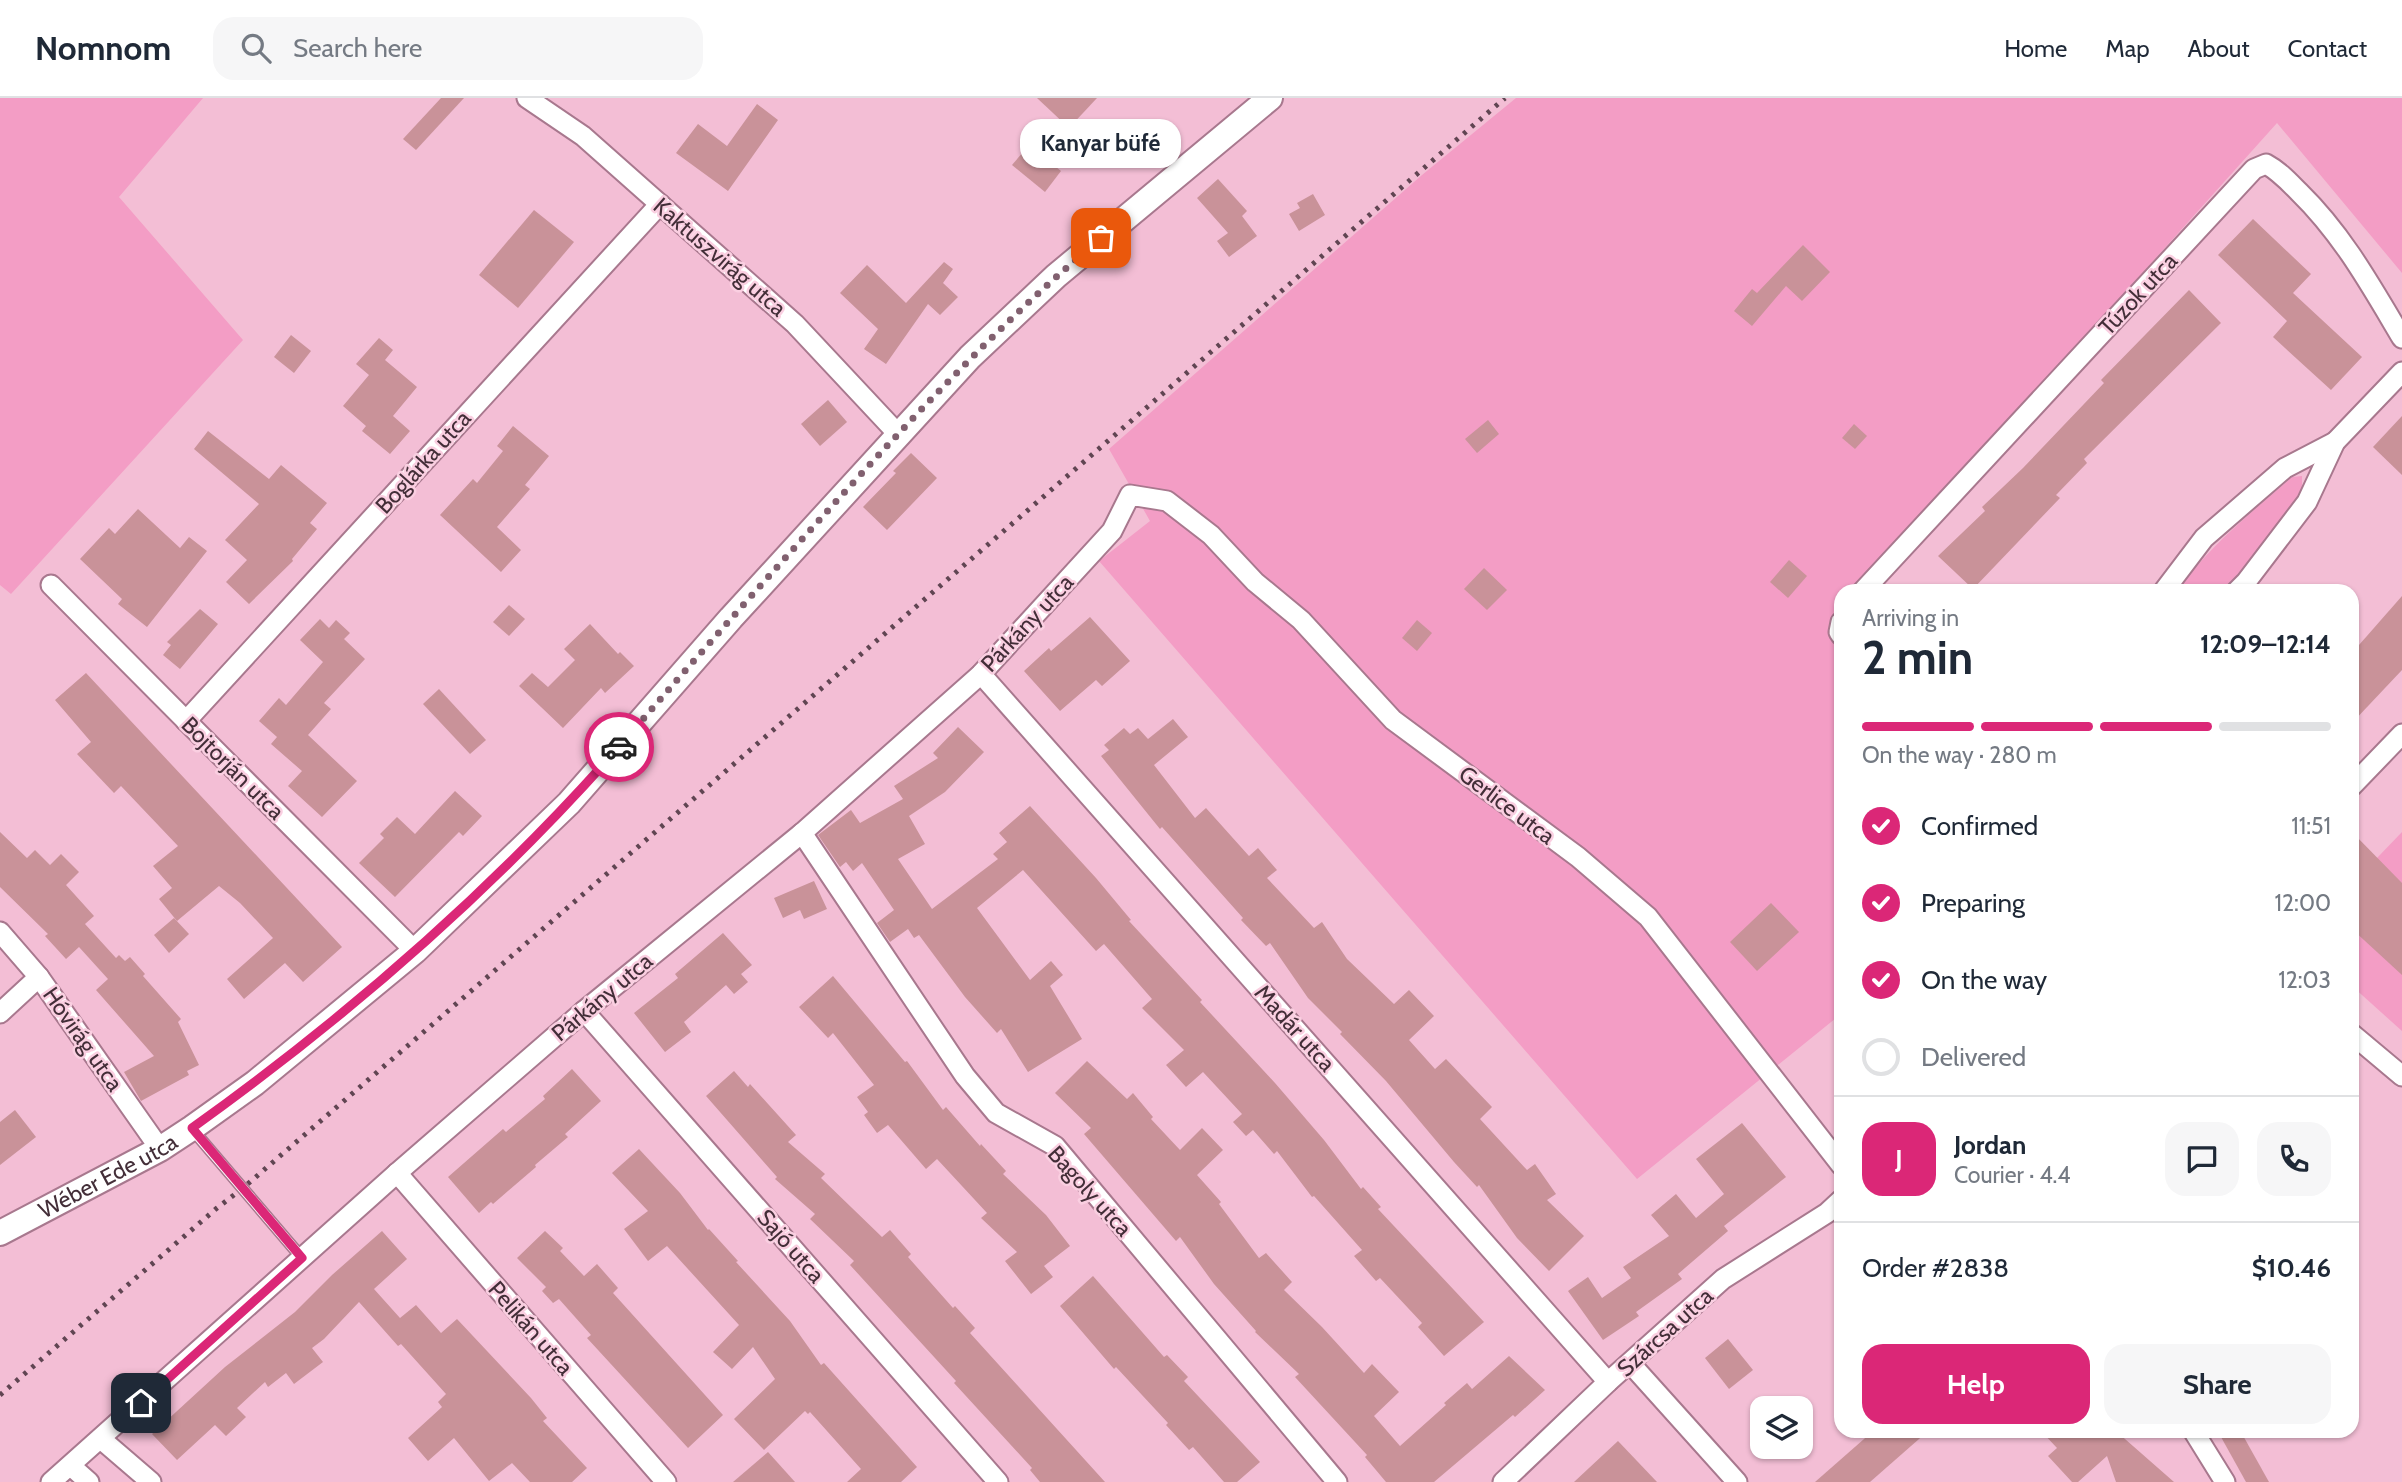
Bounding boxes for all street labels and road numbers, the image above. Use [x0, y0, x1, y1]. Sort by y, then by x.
street label: Kaktuszvirág utca [648, 192, 792, 322]
street label: Túzok utca [2093, 247, 2183, 341]
street label: Boglárka utca [369, 405, 477, 519]
street label: Párkány utca [975, 569, 1079, 677]
street label: Bojtorján utca [176, 711, 290, 825]
street label: Gerlice utca [1453, 760, 1561, 850]
street label: Párkány utca [546, 947, 658, 1047]
street label: Madár utca [1249, 979, 1341, 1077]
street label: Hóvirág utca [37, 982, 129, 1096]
street label: Wéber Ede utca [34, 1128, 183, 1224]
street label: Bagoly utca [1042, 1140, 1138, 1242]
street label: Sajó utca [751, 1203, 831, 1289]
street label: Pelikán utca [483, 1275, 579, 1381]
street label: Szárcsa utca [1611, 1282, 1719, 1382]

